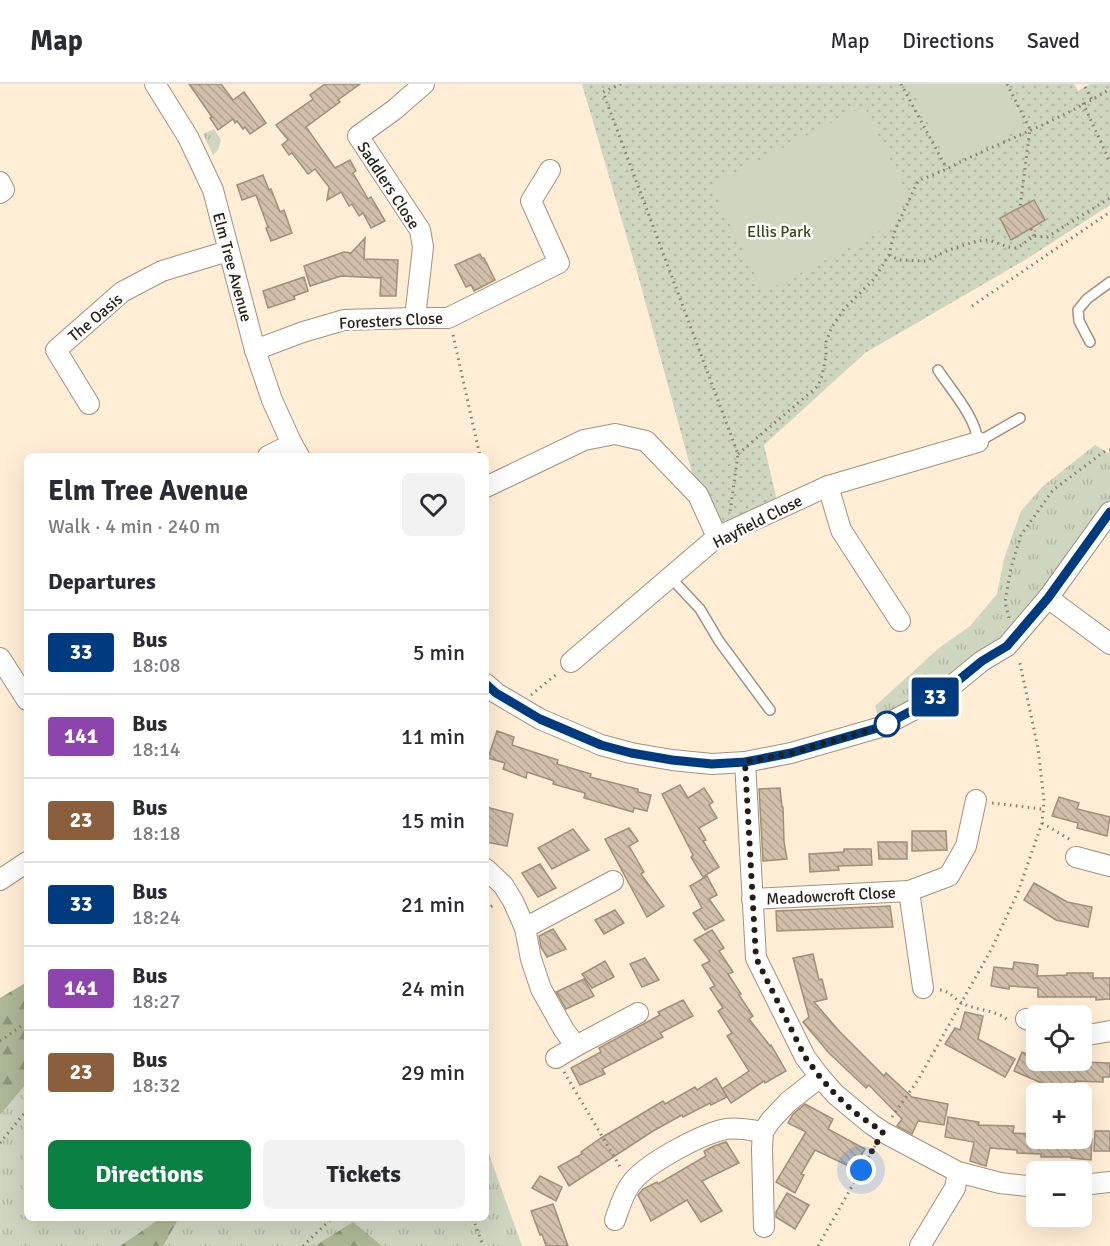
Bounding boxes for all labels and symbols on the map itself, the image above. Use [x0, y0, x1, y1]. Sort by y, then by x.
street label: Saddlers Close [352, 138, 424, 233]
street label: Elm Tree Avenue [208, 210, 256, 324]
park label: Ellis Park [747, 222, 811, 242]
street label: The Oasis [64, 289, 127, 346]
street label: Foresters Close [338, 308, 444, 334]
street label: Hayfield Close [709, 491, 806, 553]
line badge: 33 [908, 678, 962, 716]
unlabelled marker [874, 711, 900, 737]
street label: Meadowcroft Close [766, 883, 896, 909]
your location [846, 1155, 876, 1185]

